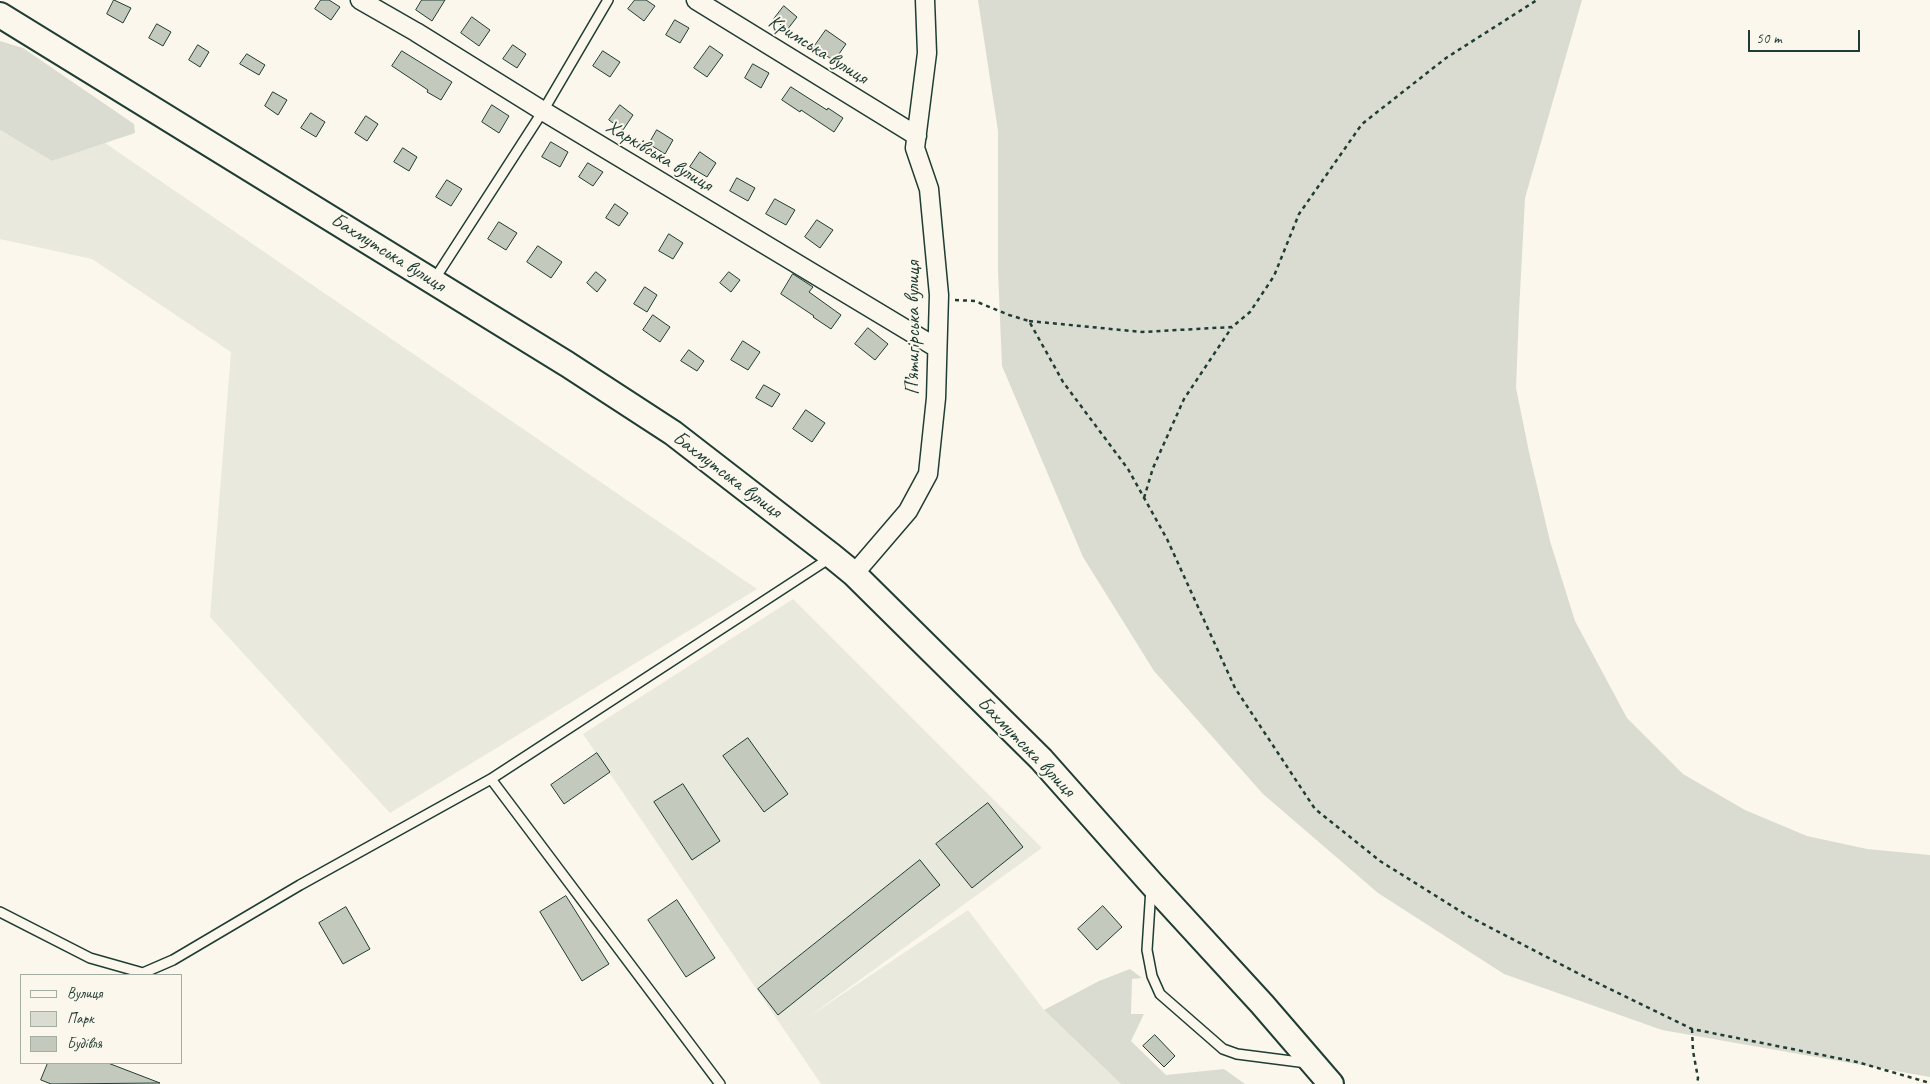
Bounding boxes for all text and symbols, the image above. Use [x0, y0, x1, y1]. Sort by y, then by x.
street label: Кримська вулиця [764, 10, 872, 90]
scale bar [1750, 20, 1862, 52]
text: 50 m [1756, 29, 1782, 48]
street label: Харківська вулиця [601, 115, 717, 197]
street label: Бахмутська вулиця [326, 208, 450, 298]
street label: П’ятигірська вулиця [902, 261, 926, 395]
street label: Бахмутська вулиця [668, 426, 786, 524]
street label: Бахмутська вулиця [972, 692, 1080, 802]
legend [20, 974, 182, 1064]
text: Вулиця [67, 984, 103, 1003]
text: Парк [67, 1009, 94, 1028]
text: Будівля [67, 1034, 102, 1053]

